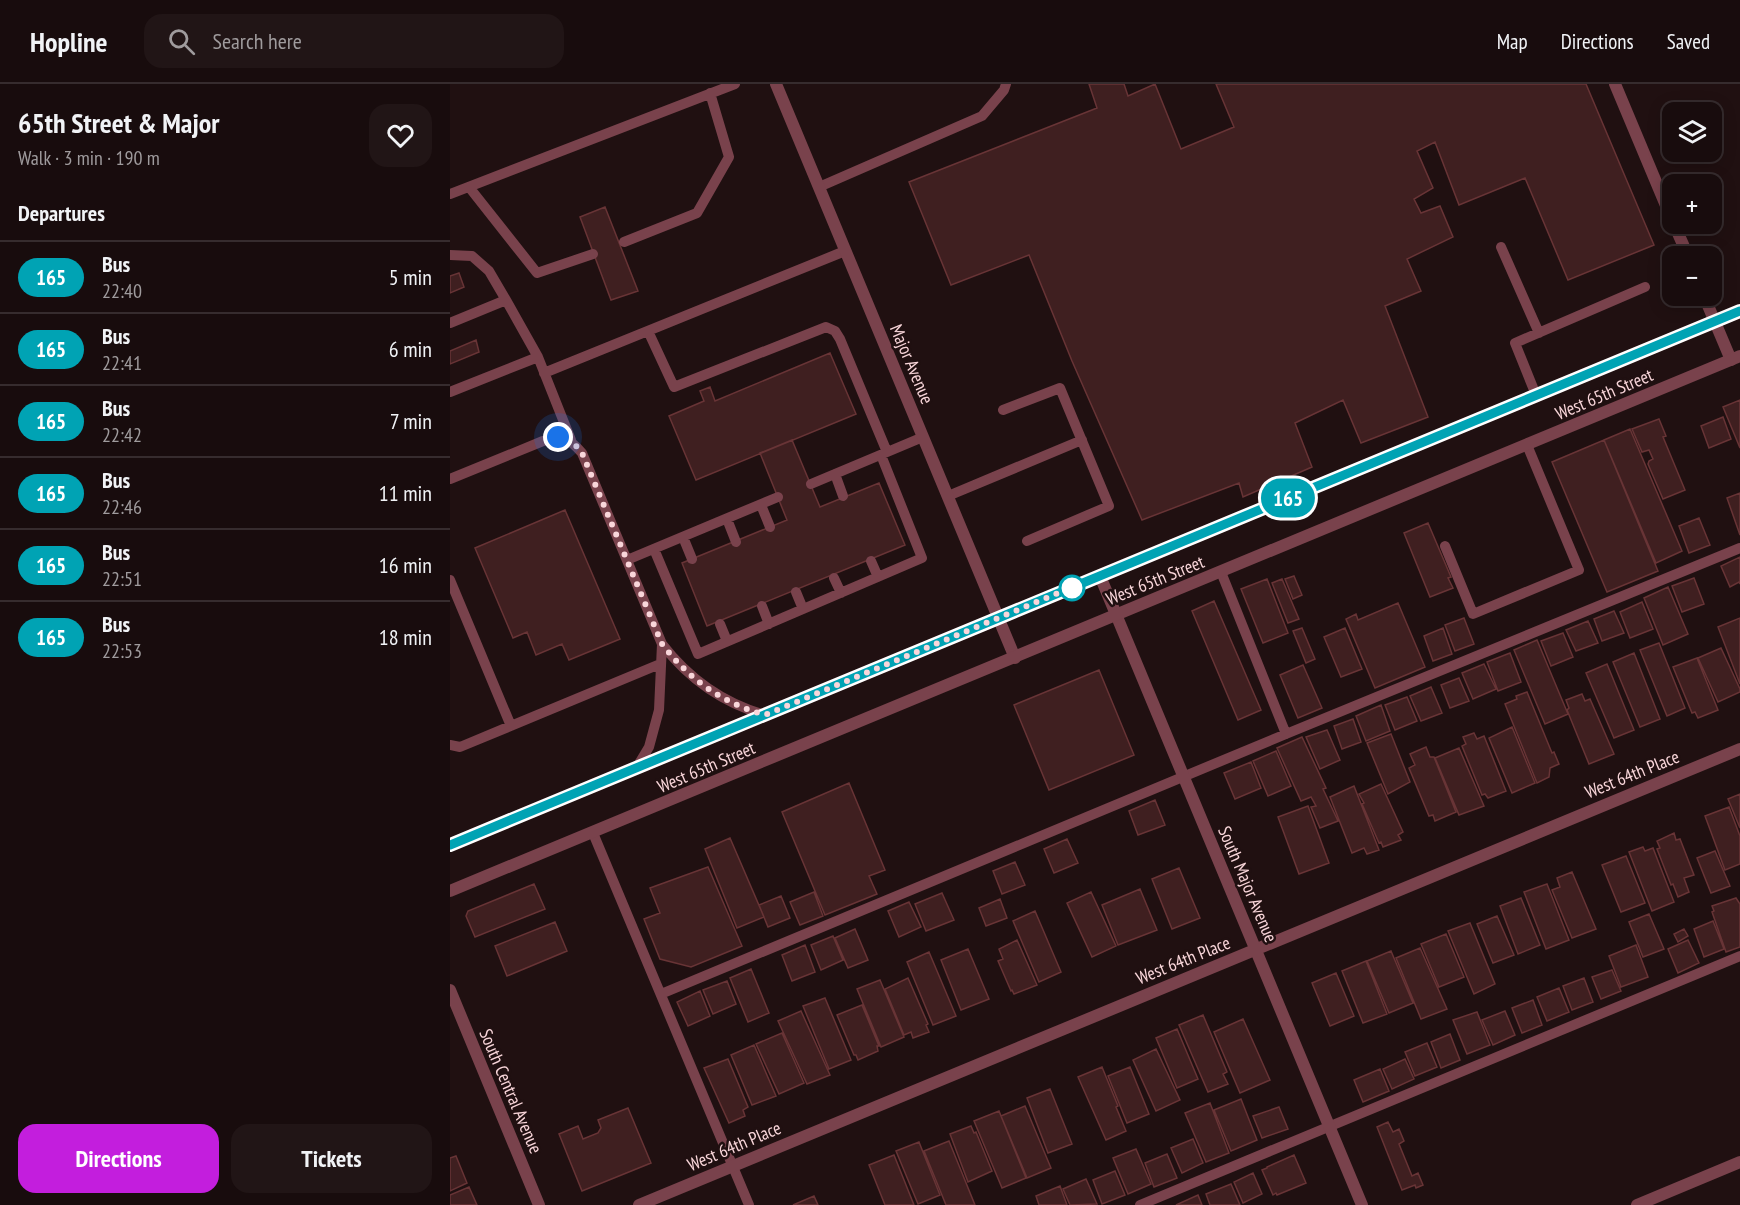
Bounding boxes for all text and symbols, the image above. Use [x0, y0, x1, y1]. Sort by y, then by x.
search box [144, 14, 564, 68]
text: Hopline [30, 23, 108, 60]
icon: search [165, 25, 198, 58]
text: Search here [213, 27, 302, 55]
text: Map [1497, 28, 1528, 55]
text: Directions [1561, 28, 1634, 55]
text: Saved [1667, 28, 1710, 55]
map controls [1662, 102, 1722, 306]
button: layers [1662, 102, 1722, 162]
text: 65th Street & Major [18, 104, 219, 141]
button: heart [369, 104, 432, 167]
text: Walk · 3 min · 190 m [18, 145, 160, 171]
button: + [1662, 174, 1722, 234]
text: Departures [18, 199, 105, 227]
button: − [1662, 246, 1722, 306]
text: Bus [102, 250, 130, 278]
text: 5 min [389, 263, 432, 291]
text: 165 [36, 264, 66, 291]
text: 22:40 [102, 278, 142, 304]
street label: Major Avenue [885, 321, 939, 407]
text: Bus [102, 322, 130, 350]
text: 6 min [389, 335, 432, 363]
text: 165 [36, 336, 66, 363]
text: 22:41 [102, 350, 142, 376]
street label: West 65th Street [1552, 363, 1656, 425]
text: Bus [102, 394, 130, 422]
text: 7 min [390, 407, 432, 435]
text: 165 [36, 408, 66, 435]
text: 22:42 [102, 422, 142, 448]
your location [543, 422, 573, 452]
text: Bus [102, 466, 130, 494]
line badge: 165 [1254, 478, 1322, 518]
text: 11 min [379, 479, 432, 507]
text: 165 [36, 480, 66, 507]
text: 165 [1273, 485, 1303, 512]
text: 22:46 [102, 494, 142, 520]
text: Bus [102, 538, 130, 566]
street label: West 65th Street [1103, 550, 1208, 610]
text: 16 min [379, 551, 432, 579]
text: 165 [36, 552, 66, 579]
text: 22:51 [102, 566, 142, 592]
unlabelled marker [1059, 575, 1085, 601]
text: Bus [102, 610, 130, 638]
text: 18 min [379, 623, 432, 651]
text: 165 [36, 624, 66, 651]
text: 22:53 [102, 638, 142, 664]
street label: West 65th Street [654, 736, 758, 798]
street label: West 64th Place [1581, 745, 1683, 803]
street label: South Major Avenue [1213, 822, 1283, 946]
street label: West 64th Place [1132, 931, 1234, 989]
street label: South Central Avenue [474, 1025, 548, 1157]
street label: West 64th Place [684, 1116, 784, 1176]
button: Directions [18, 1124, 219, 1193]
button: Tickets [231, 1124, 432, 1193]

